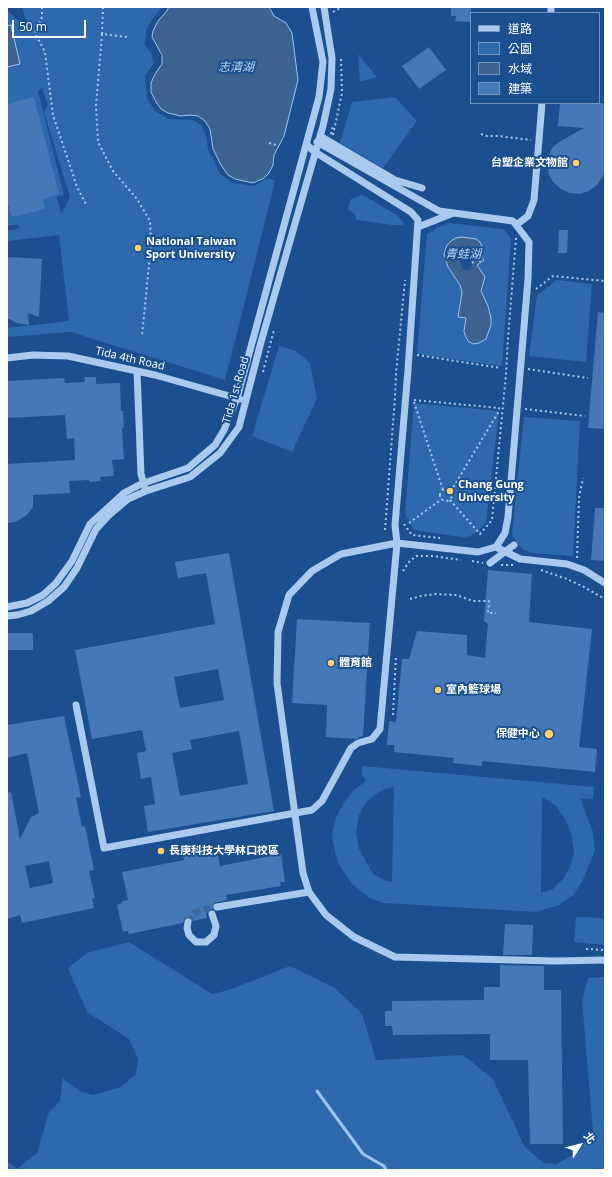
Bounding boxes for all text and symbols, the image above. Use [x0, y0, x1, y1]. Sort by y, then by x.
scale bar [14, 12, 88, 38]
legend [470, 12, 600, 104]
text: 50 m [19, 18, 47, 35]
text: 道路 [508, 20, 532, 37]
text: 公園 [508, 40, 532, 57]
text: 水域 [508, 60, 532, 77]
water label: 志清湖 [218, 61, 254, 75]
text: 建築 [508, 80, 532, 97]
place label: 台塑企業文物館 [491, 156, 568, 170]
marker: 台塑企業文物館 [571, 158, 581, 168]
place label: National Taiwan Sport University [146, 235, 236, 261]
marker: National Taiwan Sport University [133, 243, 143, 253]
water label: 青蛙湖 [445, 248, 481, 262]
street label: Tida 4th Road [94, 345, 166, 373]
street label: Tida 1st Road [220, 355, 252, 425]
place label: Chang Gung University [458, 478, 524, 504]
marker: Chang Gung University [445, 486, 455, 496]
place label: 體育館 [339, 656, 372, 670]
marker: 體育館 [326, 658, 336, 668]
place label: 室內籃球場 [446, 683, 501, 697]
marker: 室內籃球場 [433, 685, 443, 695]
place label: 保健中心 [496, 727, 540, 741]
marker: 保健中心 [543, 728, 555, 740]
place label: 長庚科技大學林口校區 [169, 844, 279, 858]
marker: 長庚科技大學林口校區 [156, 846, 166, 856]
north arrow [560, 1125, 600, 1165]
text: 北 [581, 1129, 599, 1147]

